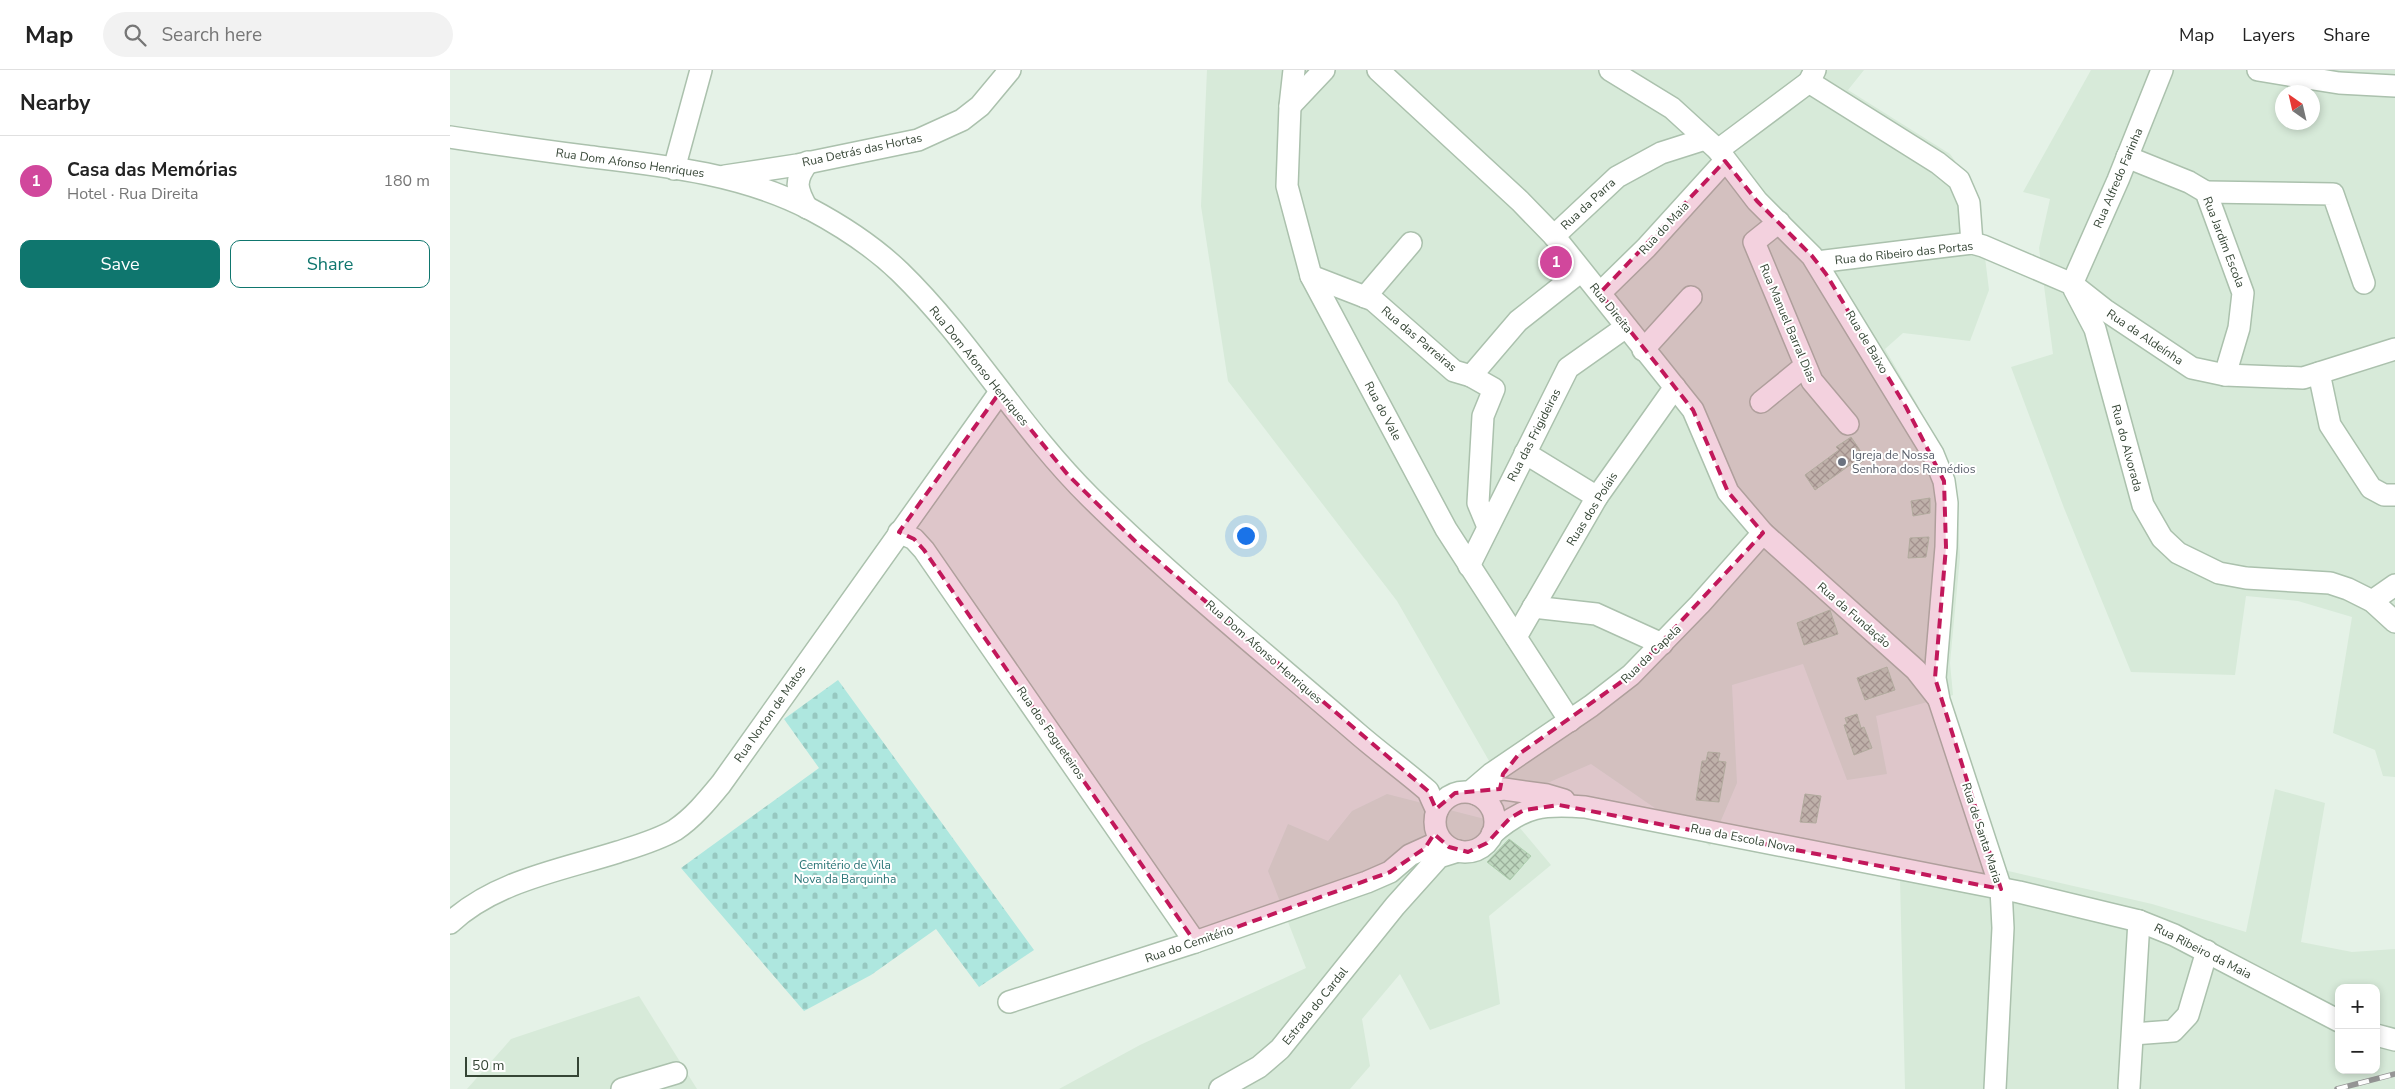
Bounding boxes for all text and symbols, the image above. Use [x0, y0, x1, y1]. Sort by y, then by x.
search box [103, 12, 453, 57]
text: Map [25, 19, 73, 51]
icon: search [121, 21, 149, 49]
text: Search here [161, 22, 262, 48]
text: Map [2179, 23, 2214, 47]
text: Layers [2242, 23, 2295, 47]
text: Share [2323, 23, 2370, 47]
north arrow [2275, 85, 2320, 130]
text: Nearby [20, 89, 90, 117]
street label: Rua Alfredo Farinha [2090, 125, 2146, 231]
street label: Rua Detrás das Hortas [801, 129, 924, 171]
street label: Rua Dom Afonso Henriques [555, 145, 706, 181]
text: Casa das Memórias [67, 157, 237, 183]
text: 1 [31, 170, 41, 192]
text: 180 m [383, 170, 430, 192]
street label: Rua da Parra [1557, 175, 1619, 233]
text: Hotel · Rua Direita [67, 183, 198, 205]
street label: Rua Jardim Escola [2199, 194, 2249, 290]
street label: Rua do Maia [1635, 198, 1693, 258]
street label: Rua do Ribeiro das Portas [1834, 238, 1974, 268]
button: Save [20, 240, 220, 288]
button: Share [230, 240, 430, 288]
pin: 1 [1540, 243, 1572, 281]
street label: Rua Manuel Barral Dias [1756, 261, 1820, 385]
street label: Rua Direita [1586, 280, 1636, 336]
street label: Rua Dom Afonso Henriques [926, 303, 1033, 429]
street label: Rua das Parreiras [1378, 303, 1460, 376]
street label: Rua da Aldeínha [2104, 305, 2186, 369]
street label: Rua de Baixo [1842, 308, 1892, 377]
street label: Rua do Vale [1361, 379, 1405, 443]
street label: Rua das Frigideiras [1504, 386, 1564, 484]
street label: Rua do Alvorada [2108, 403, 2146, 493]
place label: Igreja de Nossa Senhora dos Remédios [1852, 447, 1976, 477]
marker: Igreja de Nossa Senhora dos Remédios [1836, 456, 1848, 468]
street label: Ruas dos Poíais [1563, 469, 1621, 549]
your location [1233, 523, 1259, 549]
street label: Rua da Fundação [1814, 579, 1894, 652]
street label: Rua Dom Afonso Henriques [1202, 597, 1326, 707]
street label: Rua da Capela [1617, 621, 1685, 687]
street label: Rua Norton de Matos [731, 662, 810, 766]
street label: Rua dos Fogueteiros [1013, 683, 1089, 783]
street label: Rua de Santa Maria [1958, 781, 2006, 885]
street label: Rua da Escola Nova [1689, 820, 1797, 856]
park label: Cemitério de Vila Nova da Barquinha [794, 857, 896, 887]
street label: Rua Ribeiro da Maia [2152, 919, 2254, 983]
street label: Rua do Cemitério [1143, 921, 1236, 967]
street label: Estrada do Cardal [1279, 963, 1352, 1048]
map controls [2335, 984, 2380, 1074]
button: + [2335, 984, 2380, 1029]
button: − [2335, 1029, 2380, 1074]
scale bar [465, 1054, 579, 1077]
text: 50 m [472, 1056, 504, 1075]

